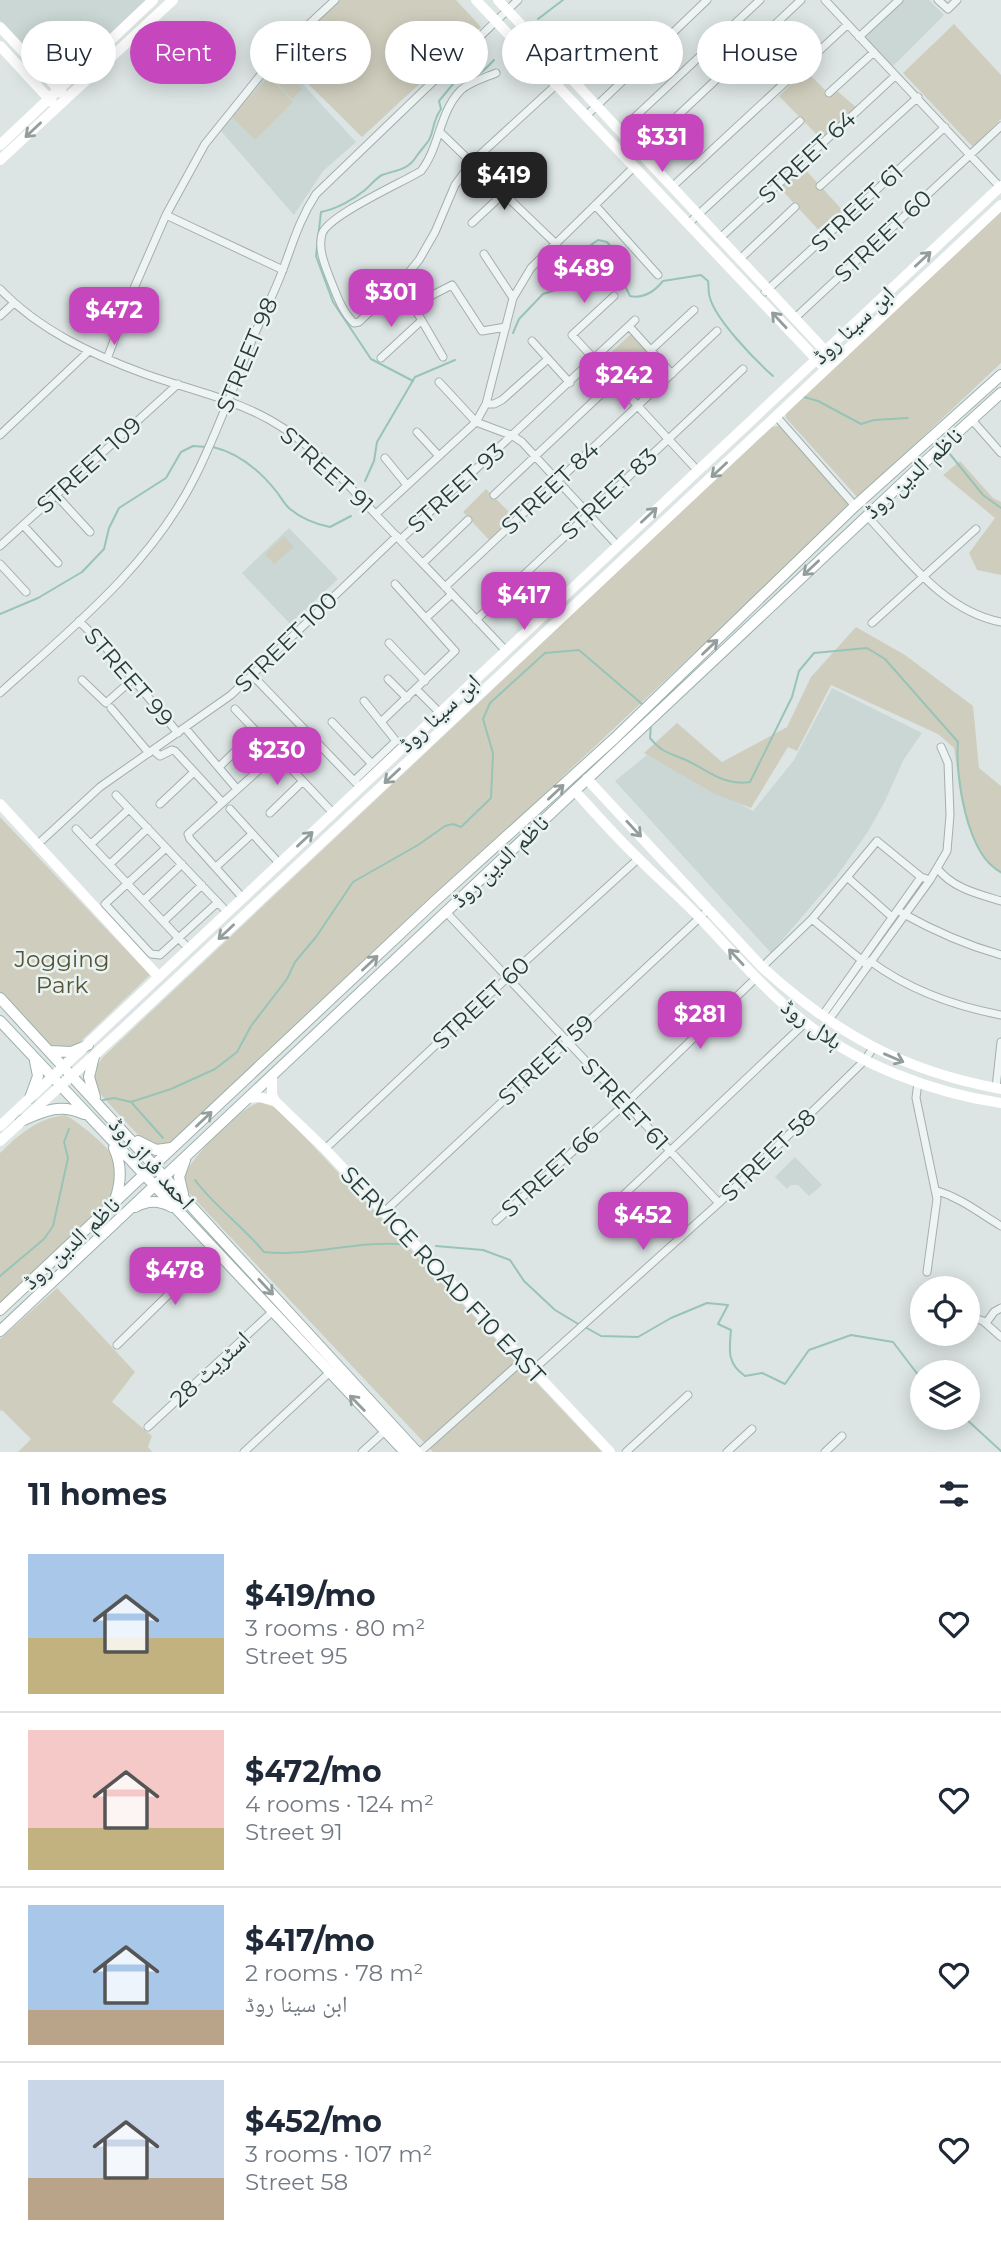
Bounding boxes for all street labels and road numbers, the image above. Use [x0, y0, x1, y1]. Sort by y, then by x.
street label: STREET 64 [752, 105, 862, 209]
street label: STREET 61 [805, 158, 909, 258]
street label: STREET 60 [828, 184, 938, 288]
street label: ابن سینا روڈ [806, 280, 900, 370]
street label: STREET 98 [210, 293, 284, 417]
street label: STREET 109 [31, 411, 147, 519]
street label: STREET 91 [275, 421, 379, 519]
street label: ناظم الدین روڈ [858, 421, 970, 526]
street label: STREET 84 [495, 436, 605, 540]
street label: STREET 93 [402, 437, 510, 539]
street label: STREET 83 [555, 442, 663, 546]
street label: STREET 100 [229, 586, 343, 698]
street label: STREET 99 [78, 622, 180, 732]
street label: ابن سینا روڈ [392, 668, 486, 758]
street label: ناظم الدین روڈ [445, 809, 556, 915]
street label: STREET 60 [426, 951, 536, 1055]
street label: ہلال روڈ [776, 992, 848, 1056]
street label: STREET 59 [492, 1009, 600, 1111]
street label: STREET 61 [575, 1052, 675, 1156]
street label: STREET 58 [715, 1103, 821, 1207]
street label: احمد فراز روڈ [103, 1111, 201, 1215]
street label: STREET 66 [495, 1121, 605, 1223]
street label: SERVICE ROAD F10 EAST [335, 1160, 552, 1390]
street label: ناظم الدین روڈ [16, 1191, 127, 1297]
street label: اسٹریٹ 28 [164, 1325, 256, 1413]

